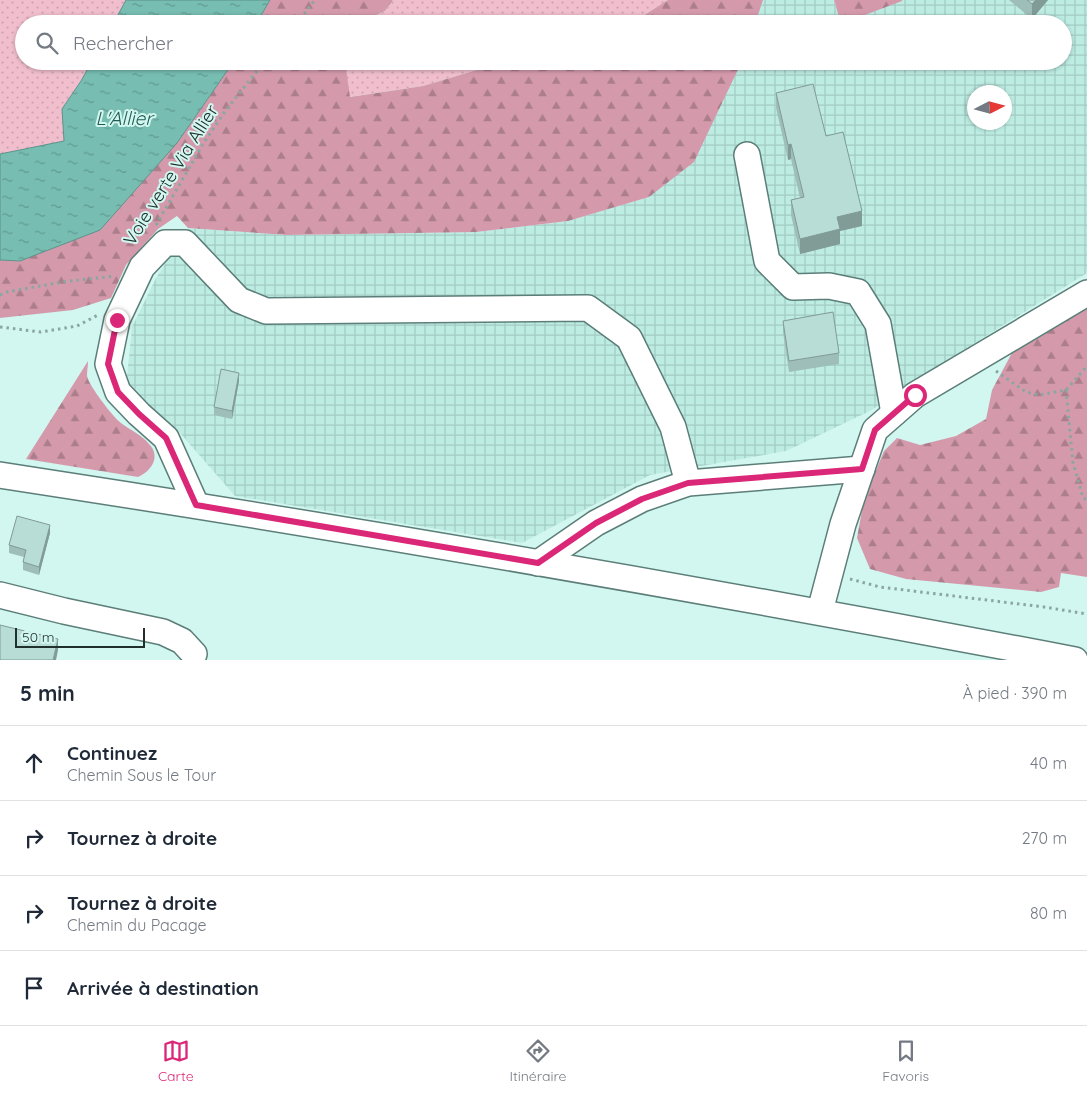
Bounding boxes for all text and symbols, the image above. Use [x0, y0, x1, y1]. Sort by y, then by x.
search box [15, 15, 1072, 70]
icon: search [33, 29, 61, 57]
text: Rechercher [73, 31, 173, 55]
north arrow [967, 85, 1012, 130]
street label: Voie verte Via Allier [118, 100, 223, 249]
water label: L'Allier [96, 106, 155, 130]
route end [106, 309, 129, 332]
route start [904, 384, 927, 407]
scale bar [15, 625, 145, 648]
text: 50 m [22, 628, 55, 646]
text: 5 min [20, 680, 75, 706]
text: À pied · 390 m [963, 683, 1067, 703]
text: Continuez [67, 741, 157, 765]
icon: ahead [20, 749, 48, 777]
text: 40 m [1030, 753, 1067, 773]
text: Chemin Sous le Tour [67, 765, 216, 785]
icon: right [20, 824, 48, 852]
text: Tournez à droite [67, 826, 217, 850]
text: 270 m [1022, 828, 1067, 848]
text: Tournez à droite [67, 891, 217, 915]
icon: right [20, 899, 48, 927]
text: 80 m [1030, 903, 1067, 923]
text: Chemin du Pacage [67, 915, 206, 935]
icon: arrive [20, 974, 48, 1002]
text: Arrivée à destination [67, 976, 259, 1000]
tab: Carte [158, 1037, 194, 1085]
tab: Itinéraire [509, 1037, 566, 1085]
tab: Favoris [882, 1037, 929, 1085]

